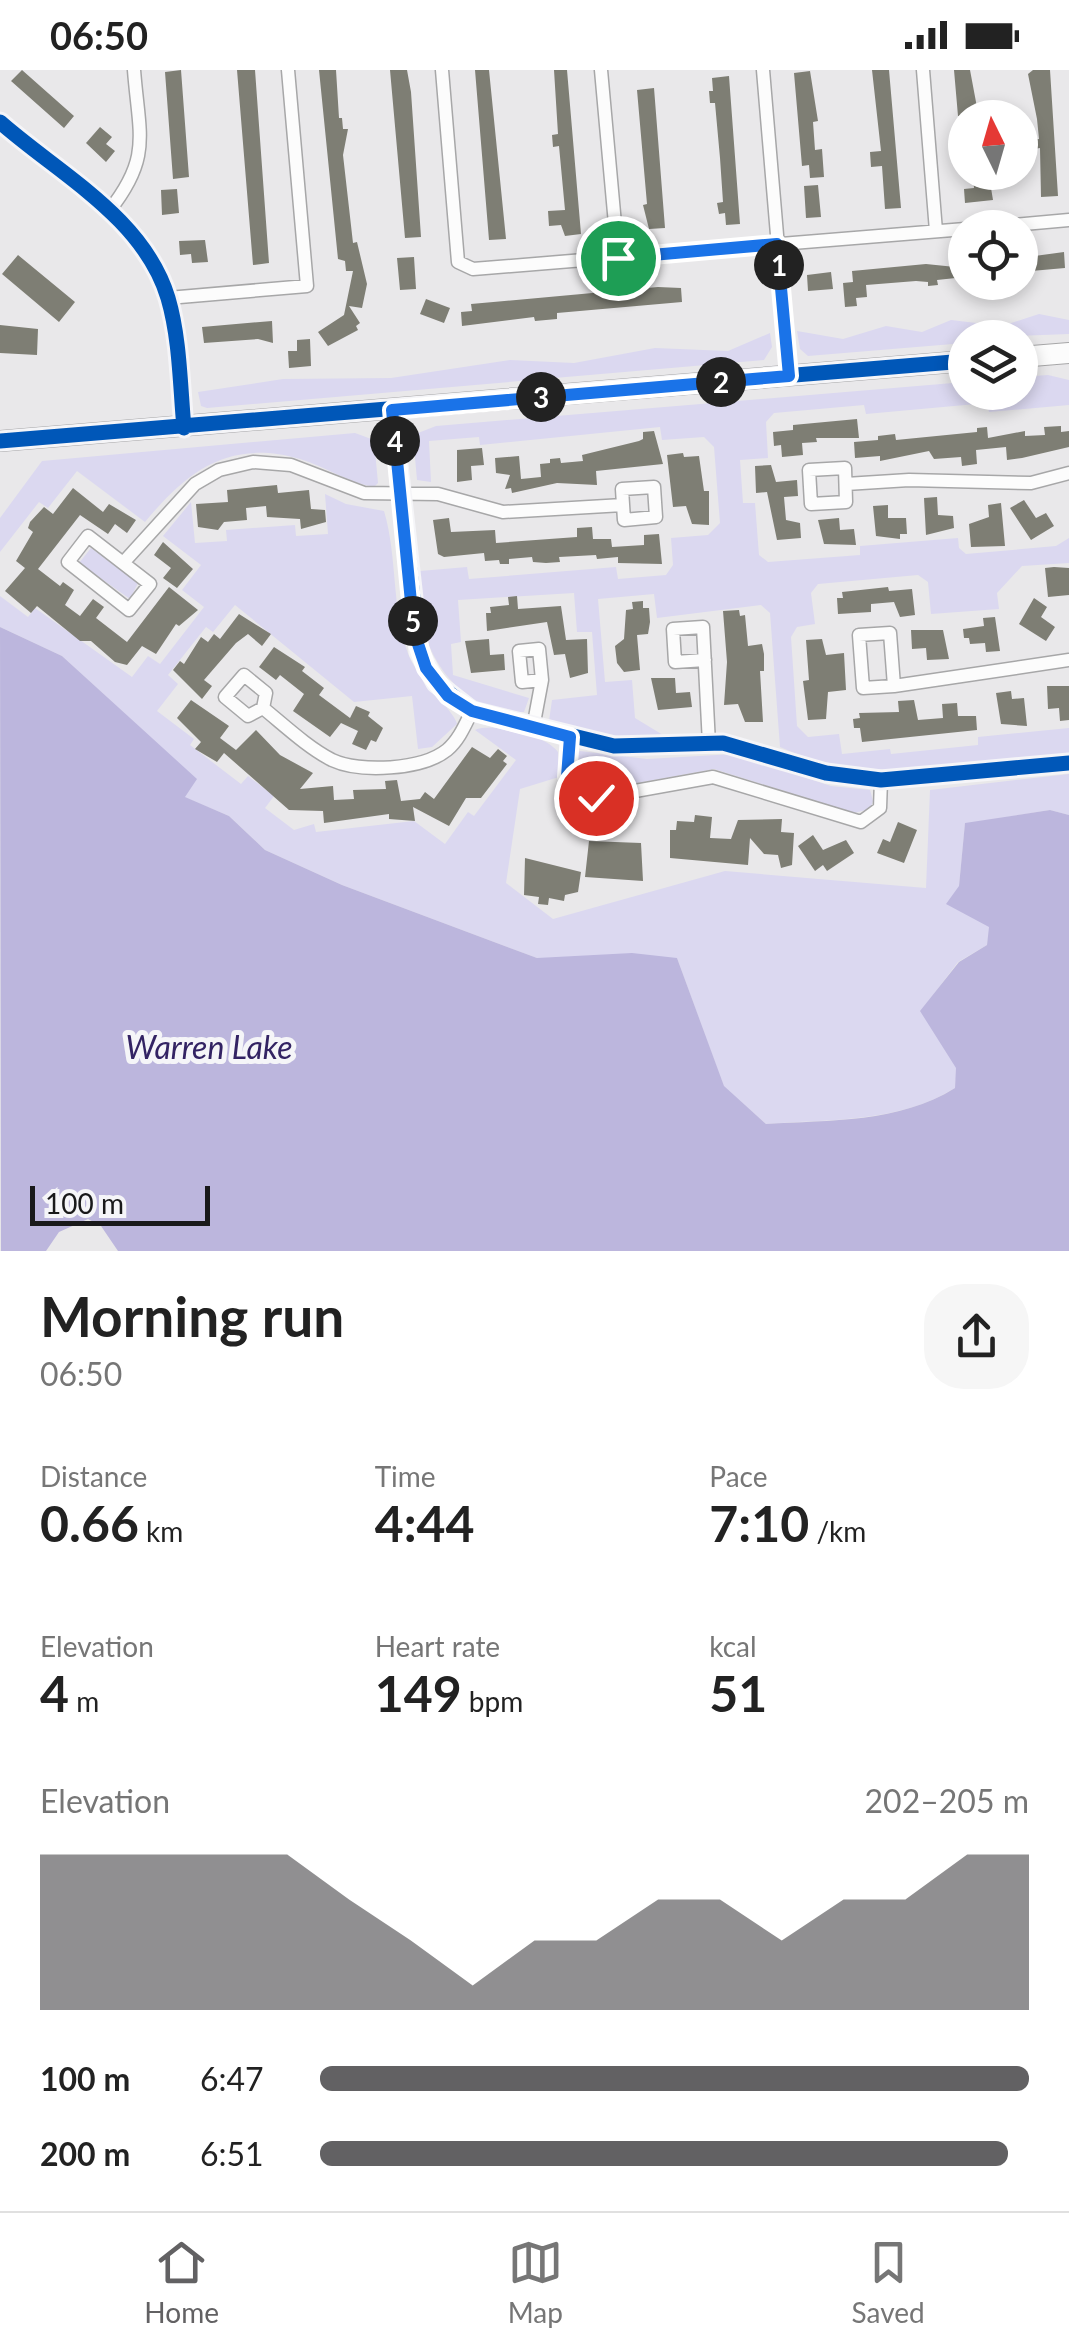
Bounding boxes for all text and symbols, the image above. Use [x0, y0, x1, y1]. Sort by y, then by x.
text: 06:50 [50, 12, 148, 58]
north arrow [948, 100, 1038, 190]
map controls [948, 100, 1038, 410]
button: locate [948, 210, 1038, 300]
pin [576, 216, 661, 301]
icon: arrive [591, 231, 646, 286]
pin: 1 [754, 240, 804, 290]
text: 1 [771, 248, 787, 282]
button: layers [948, 320, 1038, 410]
pin: 2 [696, 357, 746, 407]
text: 2 [713, 365, 729, 399]
pin: 3 [516, 372, 566, 422]
text: 3 [533, 380, 549, 414]
pin: 4 [370, 416, 420, 466]
text: 4 [387, 424, 403, 458]
pin: 5 [388, 596, 438, 646]
text: 5 [405, 604, 421, 638]
pin [554, 756, 639, 841]
icon: check [569, 771, 624, 826]
water label: Warren Lake [126, 1027, 292, 1066]
scale bar [30, 1181, 210, 1226]
text: 100 m [45, 1186, 124, 1220]
text: Morning run [40, 1283, 344, 1349]
button: share [924, 1284, 1029, 1389]
text: 06:50 [40, 1354, 122, 1393]
text: Distance [40, 1459, 147, 1493]
text: Time [375, 1459, 436, 1493]
text: Pace [709, 1459, 768, 1493]
text: 0.66 [40, 1493, 139, 1553]
text: 4:44 [375, 1493, 475, 1553]
text: 7:10 [709, 1493, 809, 1553]
text: km [139, 1514, 183, 1548]
text: /km [809, 1514, 866, 1548]
text: Elevation [40, 1629, 154, 1663]
text: Heart rate [375, 1629, 500, 1663]
text: kcal [709, 1629, 757, 1663]
text: 4 [40, 1663, 69, 1723]
text: 149 [375, 1663, 462, 1723]
text: 51 [709, 1663, 767, 1723]
text: m [69, 1684, 99, 1718]
text: bpm [462, 1684, 523, 1718]
text: Elevation [40, 1781, 170, 1820]
text: 202–205 m [865, 1781, 1029, 1820]
text: 100 m [40, 2059, 130, 2098]
text: 6:47 [200, 2059, 264, 2098]
text: 200 m [40, 2134, 130, 2173]
text: 6:51 [200, 2134, 264, 2173]
tab: Home [144, 2235, 219, 2329]
tab: Map [508, 2235, 563, 2329]
tab: Saved [852, 2235, 925, 2329]

